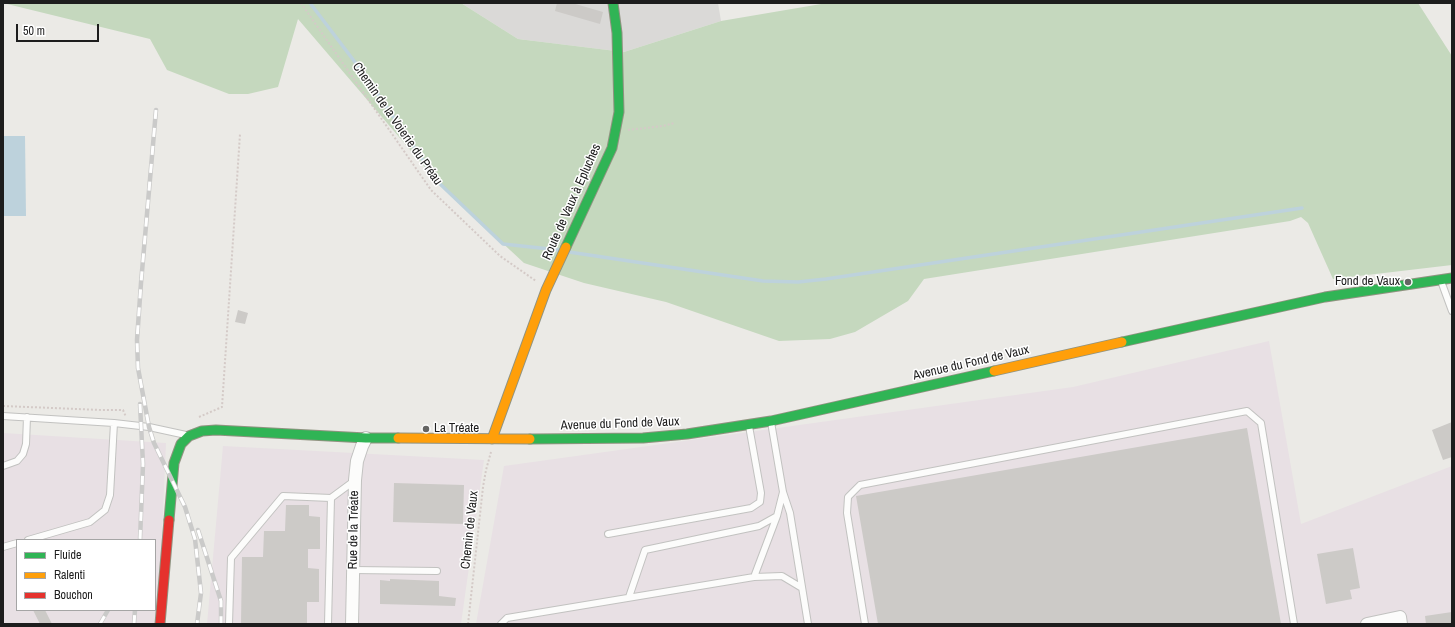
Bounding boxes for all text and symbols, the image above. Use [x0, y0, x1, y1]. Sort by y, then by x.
scale bar [18, 16, 101, 42]
text: 50 m [23, 23, 45, 39]
street label: Chemin de la Voierie du Préau [349, 60, 445, 188]
street label: Route de Vaux à Epluches [539, 142, 605, 262]
place label: Fond de Vaux [1335, 274, 1400, 290]
marker: Fond de Vaux [1403, 277, 1413, 287]
street label: Avenue du Fond de Vaux [911, 342, 1031, 384]
street label: Avenue du Fond de Vaux [560, 414, 680, 434]
place label: La Tréate [434, 421, 479, 437]
marker: La Tréate [421, 424, 431, 434]
street label: Rue de la Tréate [346, 490, 362, 570]
street label: Chemin de Vaux [458, 490, 482, 570]
legend [16, 539, 156, 611]
text: Fluide [54, 547, 81, 563]
text: Ralenti [54, 567, 85, 583]
text: Bouchon [54, 587, 93, 603]

